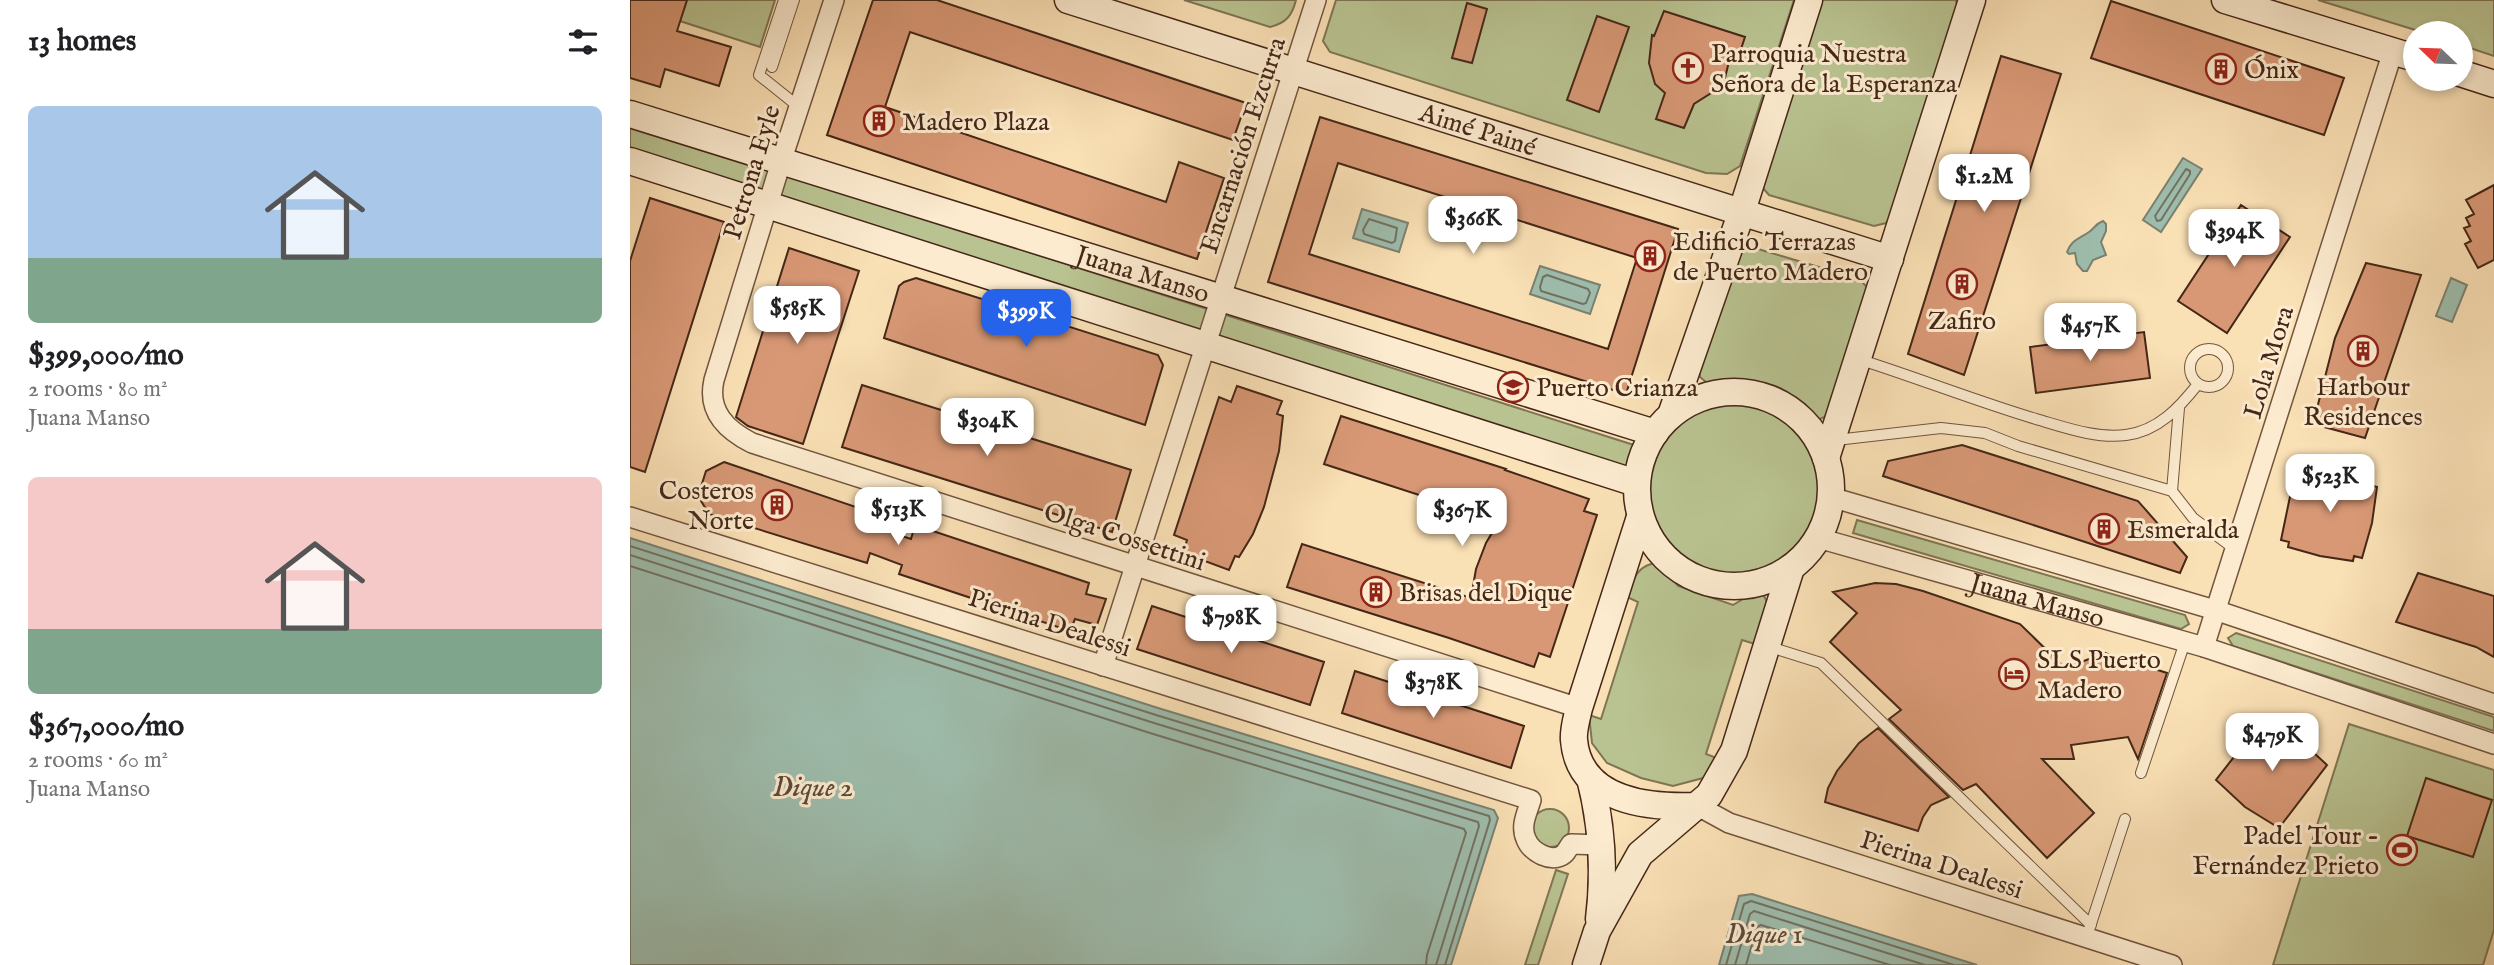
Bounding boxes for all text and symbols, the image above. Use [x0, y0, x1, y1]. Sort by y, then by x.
north arrow [2403, 21, 2473, 91]
map controls [2403, 21, 2473, 91]
text: 13 homes [28, 23, 136, 61]
icon: filters [564, 23, 602, 61]
street label: Encarnación Ezcurra [1193, 32, 1294, 258]
place label: Parroquia Nuestra Señora de la Esperanza [1711, 38, 1958, 101]
church icon: Parroquia Nuestra Señora de la Esperanza [1671, 51, 1705, 85]
building icon: Ónix [2204, 52, 2238, 86]
place label: Ónix [2244, 54, 2299, 87]
street label: Aimé Painé [1414, 96, 1540, 165]
street label: Petrona Eyle [716, 101, 789, 244]
building icon: Madero Plaza [862, 104, 896, 138]
place label: Madero Plaza [902, 106, 1050, 139]
icon: home [252, 152, 378, 278]
pin: $1.2M [1935, 154, 2033, 214]
text: $1.2M [1955, 162, 2013, 191]
pin: $366K [1424, 196, 1522, 256]
text: $366K [1444, 204, 1502, 233]
pin: $394K [2185, 210, 2283, 269]
text: $394K [2204, 217, 2264, 246]
place label: Edificio Terrazas de Puerto Madero [1673, 226, 1868, 289]
street label: Juana Manso [1069, 238, 1213, 311]
building icon: Edificio Terrazas de Puerto Madero [1633, 239, 1667, 273]
building icon: Zafiro [1945, 267, 1979, 301]
pin: $585K [748, 286, 846, 346]
pin: $399K [977, 290, 1075, 349]
text: $585K [769, 294, 825, 323]
text: $399K [997, 297, 1055, 326]
street label: Lola Mora [2237, 302, 2302, 423]
pin: $457K [2041, 304, 2139, 363]
place label: Zafiro [1928, 305, 1996, 338]
text: $457K [2060, 311, 2120, 340]
building icon: Harbour Residences [2346, 334, 2380, 368]
text: $399,000/mo [28, 337, 184, 375]
school or university icon: Puerto Crianza [1496, 370, 1530, 404]
place label: Harbour Residences [2303, 371, 2423, 434]
place label: Puerto Crianza [1536, 372, 1699, 405]
text: 2 rooms · 80 m² [28, 375, 168, 404]
pin: $304K [938, 398, 1036, 458]
text: Juana Manso [28, 404, 150, 433]
text: $304K [957, 406, 1017, 435]
pin: $523K [2281, 454, 2379, 514]
text: $523K [2301, 462, 2359, 491]
place label: Costeros Norte [659, 475, 754, 538]
building icon: Costeros Norte [760, 488, 794, 522]
pin: $513K [849, 488, 947, 547]
pin: $367K [1413, 489, 1511, 548]
text: $513K [871, 495, 925, 524]
street label: Olga Cossettini [1039, 496, 1210, 579]
text: $367K [1433, 496, 1491, 525]
building icon: Esmeralda [2087, 512, 2121, 546]
place label: Esmeralda [2127, 514, 2240, 547]
icon: home [252, 523, 378, 649]
street label: Juana Manso [1963, 566, 2108, 636]
building icon: Brisas del Dique [1359, 575, 1393, 609]
place label: Brisas del Dique [1399, 577, 1573, 610]
street label: Pierina Dealessi [964, 582, 1135, 665]
pin: $798K [1182, 596, 1280, 655]
text: $798K [1201, 603, 1261, 632]
place label: SLS Puerto Madero [2037, 644, 2161, 707]
hotel icon: SLS Puerto Madero [1997, 657, 2031, 691]
pin: $378K [1384, 660, 1482, 720]
text: $378K [1404, 668, 1462, 697]
text: $367,000/mo [28, 708, 184, 746]
pin: $479K [2223, 714, 2321, 773]
text: $479K [2242, 721, 2302, 750]
text: 2 rooms · 60 m² [28, 746, 168, 775]
water label: Dique 2 [773, 771, 853, 806]
text: Juana Manso [28, 775, 150, 804]
place label: Padel Tour - Fernández Prieto [2193, 820, 2379, 883]
street label: Pierina Dealessi [1856, 824, 2027, 907]
sports icon: Padel Tour - Fernández Prieto [2385, 833, 2419, 867]
water label: Dique 1 [1725, 918, 1803, 953]

